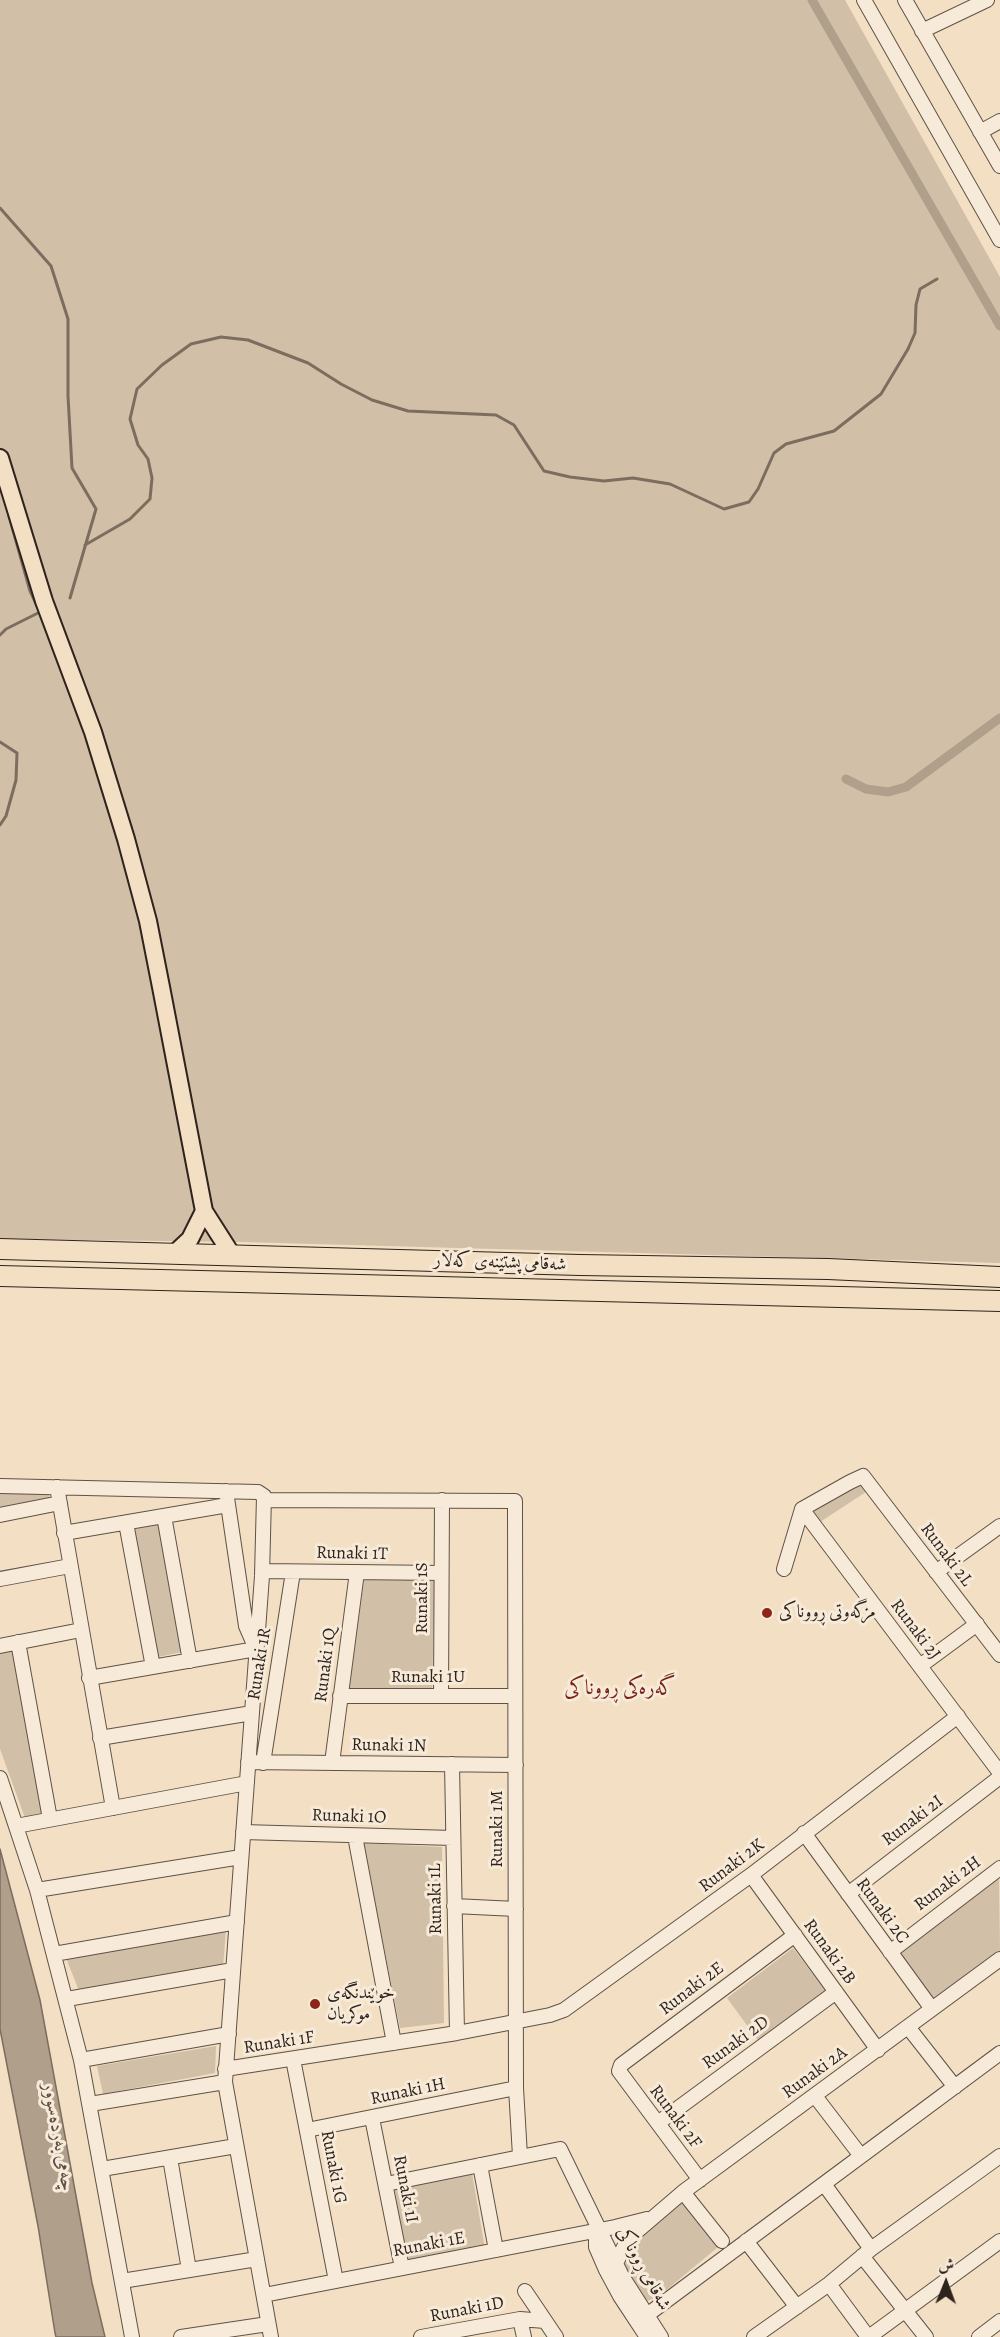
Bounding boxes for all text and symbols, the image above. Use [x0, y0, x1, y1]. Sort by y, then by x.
street label: شەقامی پشتێنەی کەلار [433, 1250, 567, 1276]
street label: Runaki 2L [915, 1519, 977, 1591]
street label: Runaki 1T [316, 1543, 388, 1565]
street label: Runaki 1S [412, 1562, 434, 1634]
street label: Runaki 2J [885, 1595, 945, 1665]
place label: مزگەوتی ڕووناکی [779, 1602, 876, 1624]
marker: مزگەوتی ڕووناکی [760, 1606, 774, 1620]
street label: Runaki 1R [244, 1626, 276, 1702]
street label: Runaki 1Q [311, 1627, 341, 1703]
street label: Runaki 1U [391, 1667, 465, 1689]
district label: گەرەکی ڕووناکی [564, 1676, 676, 1702]
street label: Runaki 1N [351, 1735, 427, 1757]
street label: Runaki 1M [487, 1790, 509, 1868]
street label: Runaki 2I [878, 1791, 948, 1851]
street label: Runaki 1O [311, 1805, 387, 1829]
street label: Runaki 2K [695, 1835, 769, 1897]
street label: Runaki 2H [910, 1852, 986, 1916]
street label: Runaki 1L [425, 1863, 447, 1935]
street label: Runaki 2C [851, 1874, 913, 1948]
street label: Runaki 2B [798, 1915, 860, 1989]
street label: Runaki 2E [655, 1958, 729, 2020]
place label: خوێندنگەی موکریان [327, 1983, 395, 2026]
marker: خوێندنگەی موکریان [308, 1997, 322, 2011]
street label: Runaki 2D [698, 2012, 774, 2074]
street label: Runaki 1F [242, 2027, 316, 2059]
street label: Runaki 2A [778, 2042, 852, 2104]
street label: Runaki 1H [369, 2074, 447, 2110]
water label: چەمی بەردەسوور [37, 2081, 79, 2193]
street label: Runaki 2F [644, 2081, 706, 2153]
street label: Runaki 1G [315, 2129, 351, 2205]
street label: Runaki 1I [388, 2153, 422, 2225]
street label: شەقامی ڕووناکی [611, 2223, 675, 2315]
street label: Runaki 1E [391, 2227, 467, 2263]
north arrow [916, 2253, 976, 2313]
text: ش [938, 2254, 954, 2276]
street label: Runaki 1D [428, 2292, 506, 2328]

